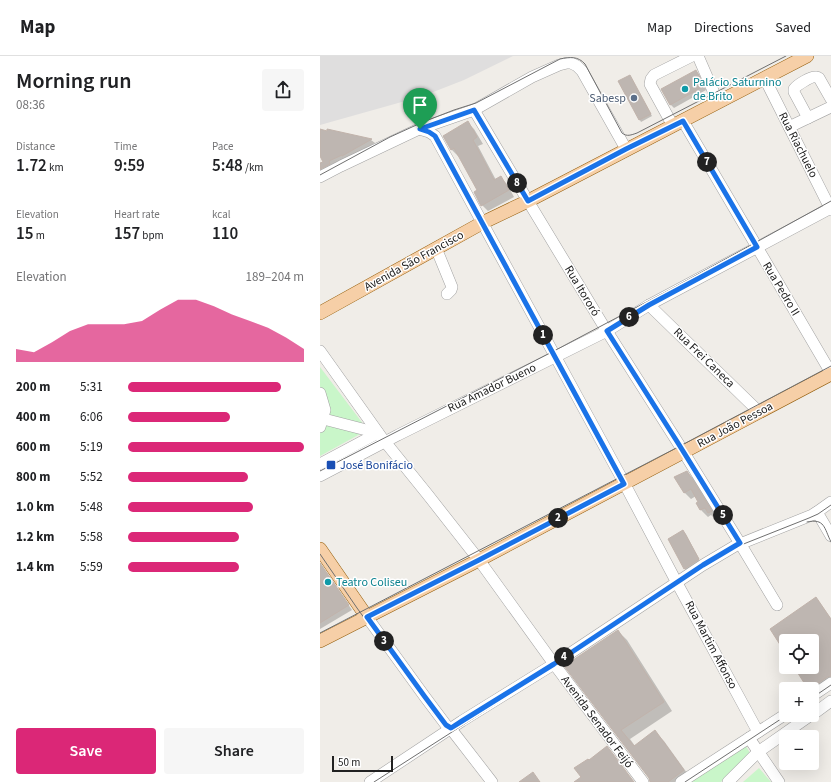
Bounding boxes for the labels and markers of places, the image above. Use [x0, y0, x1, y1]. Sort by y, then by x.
place label: Palácio Saturnino de Brito [693, 74, 781, 105]
marker: Palácio Saturnino de Brito [680, 84, 690, 94]
pin [403, 88, 437, 129]
place label: Sabesp [589, 90, 626, 107]
marker: Sabesp [629, 93, 639, 103]
pin: 7 [697, 152, 717, 172]
pin: 8 [507, 173, 527, 193]
pin: 6 [619, 307, 639, 327]
pin: 1 [533, 325, 553, 345]
place label: José Bonifácio [340, 457, 413, 474]
marker: José Bonifácio [325, 459, 337, 471]
pin: 5 [713, 505, 733, 525]
pin: 2 [548, 508, 568, 528]
place label: Teatro Coliseu [336, 574, 407, 591]
marker: Teatro Coliseu [323, 577, 333, 587]
pin: 3 [374, 631, 394, 651]
pin: 4 [554, 647, 574, 667]

